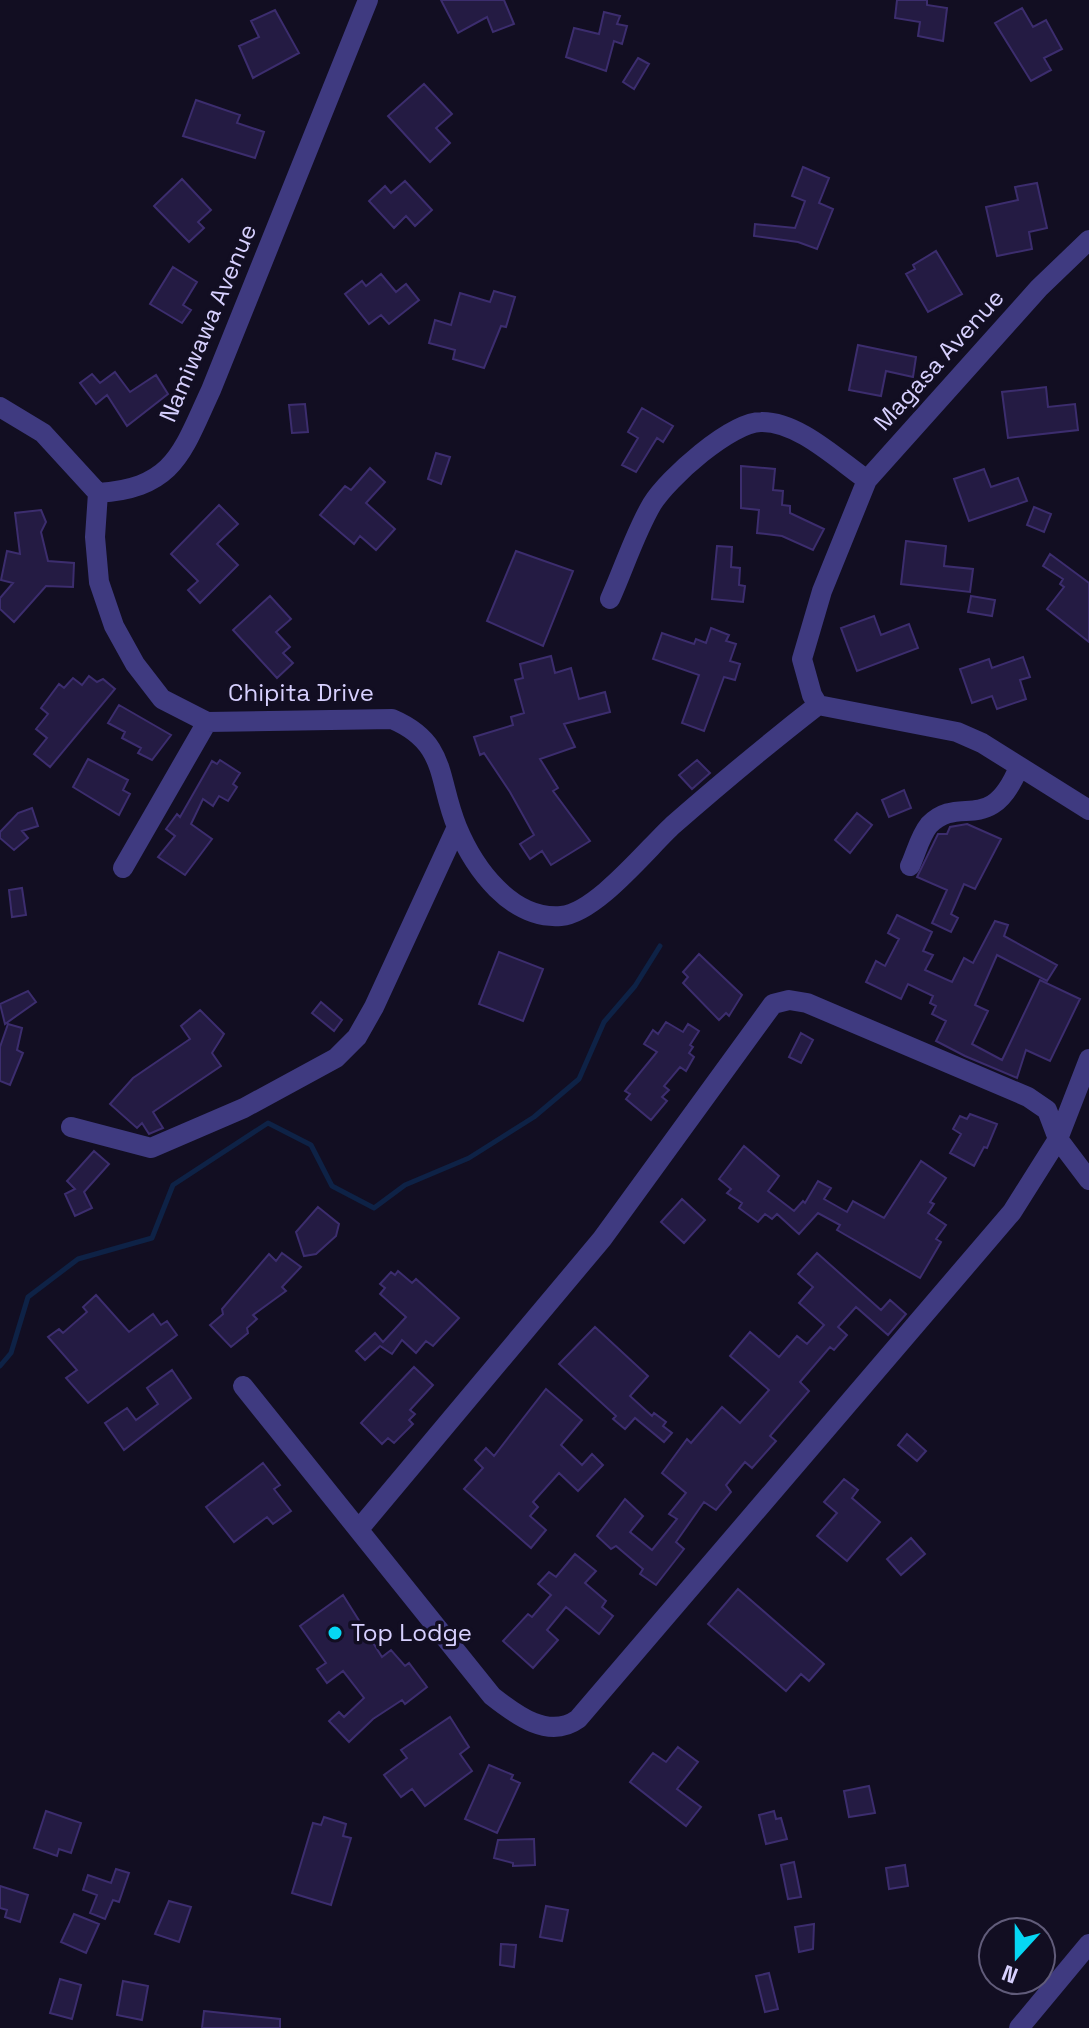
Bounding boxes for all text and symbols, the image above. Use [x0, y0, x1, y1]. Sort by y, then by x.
street label: Namiwawa Avenue [152, 219, 263, 427]
street label: Magasa Avenue [867, 282, 1010, 437]
street label: Chipita Drive [228, 677, 374, 708]
place label: Top Lodge [351, 1617, 472, 1648]
marker: Top Lodge [326, 1624, 344, 1642]
north arrow [977, 1916, 1057, 1996]
text: N [998, 1959, 1022, 1990]

